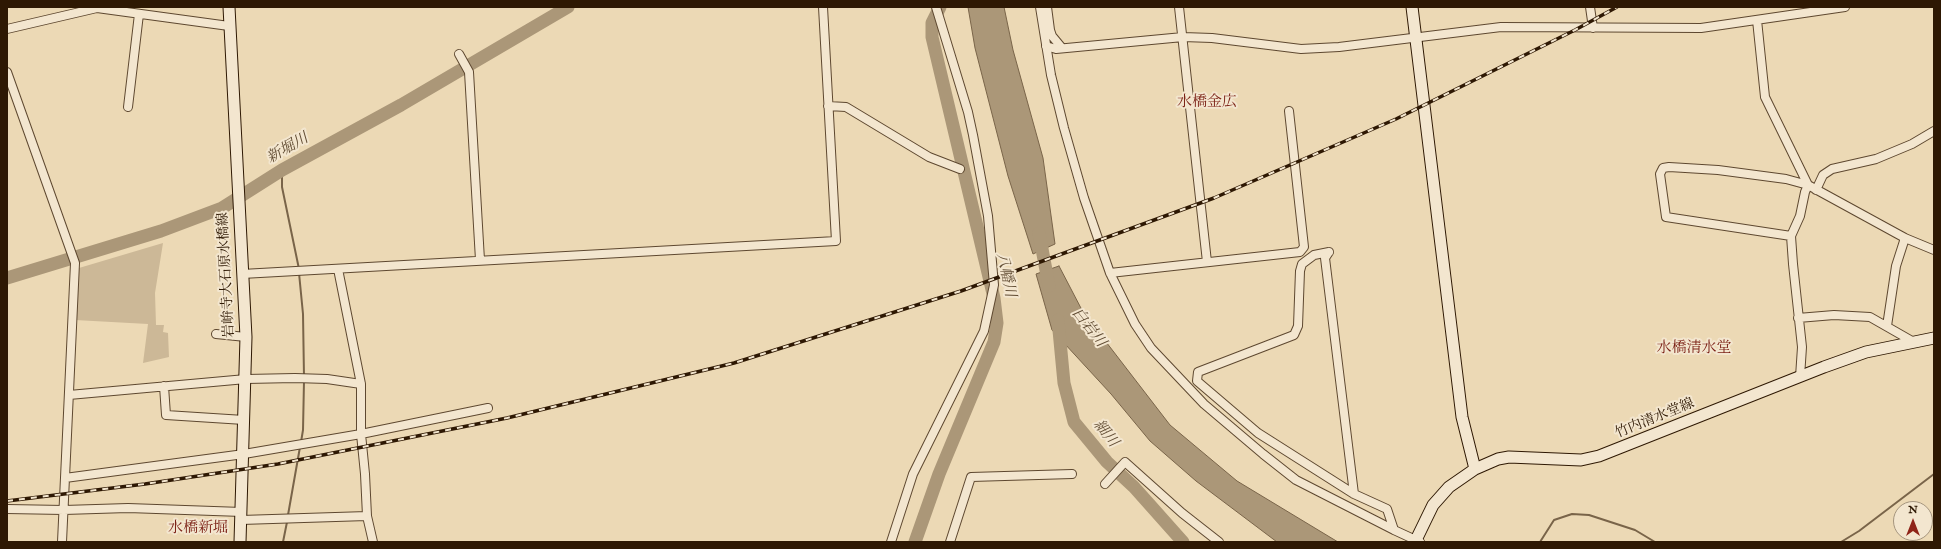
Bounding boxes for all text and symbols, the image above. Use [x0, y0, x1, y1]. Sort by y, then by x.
district label: 水橋金広 [1177, 94, 1237, 112]
water label: 新堀川 [264, 130, 312, 168]
street label: 岩峅寺大石原水橋線 [215, 212, 239, 338]
water label: 八幡川 [992, 251, 1018, 299]
water label: 白岩川 [1067, 305, 1109, 351]
district label: 水橋清水堂 [1657, 340, 1731, 358]
street label: 竹内清水堂線 [1613, 395, 1697, 443]
water label: 細川 [1089, 417, 1121, 451]
north arrow [1893, 501, 1933, 541]
text: N [1908, 503, 1918, 517]
district label: 水橋新堀 [168, 520, 228, 538]

